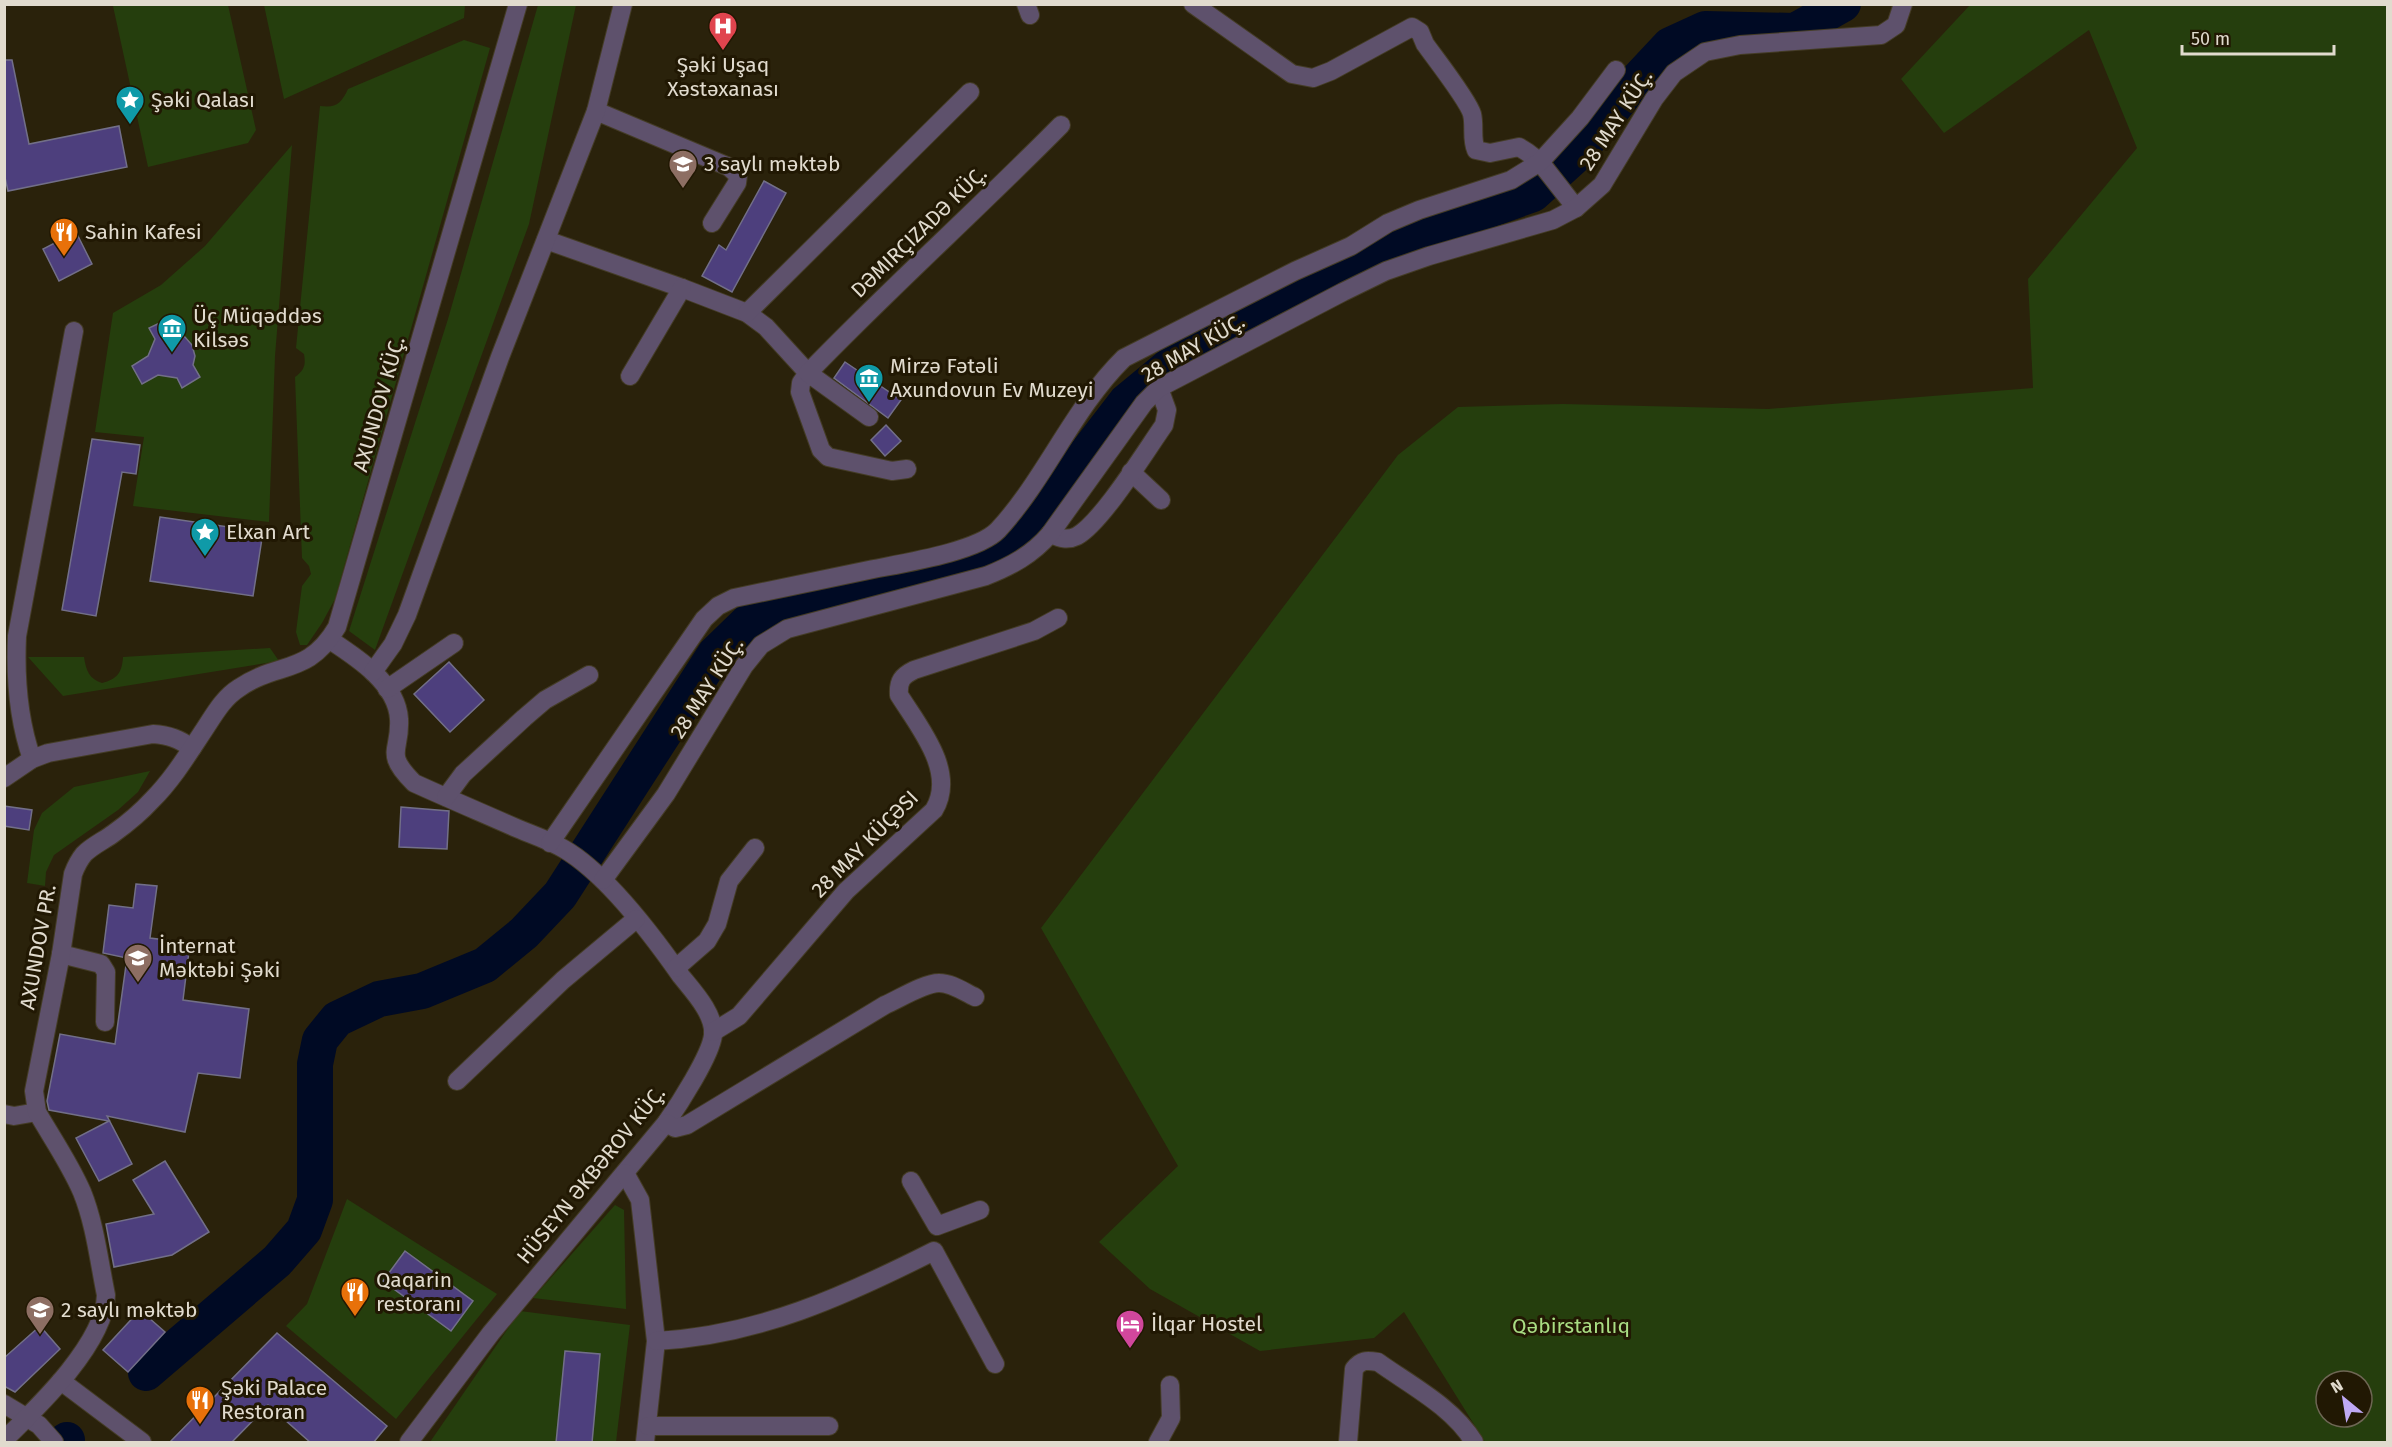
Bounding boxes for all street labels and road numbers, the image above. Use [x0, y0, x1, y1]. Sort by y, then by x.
street label: 28 MAY KÜÇ. [1574, 65, 1658, 175]
street label: DƏMIRÇIZADƏ KÜÇ. [846, 161, 992, 303]
street label: 28 MAY KÜÇ. [1137, 308, 1249, 388]
street label: AXUNDOV KÜÇ. [347, 333, 411, 475]
street label: 28 MAY KÜÇ. [665, 633, 749, 743]
street label: 28 MAY KÜÇƏSI [806, 785, 924, 903]
street label: AXUNDOV PR. [14, 882, 62, 1012]
street label: HÜSEYN ƏKBƏROV KÜÇ. [511, 1081, 671, 1269]

